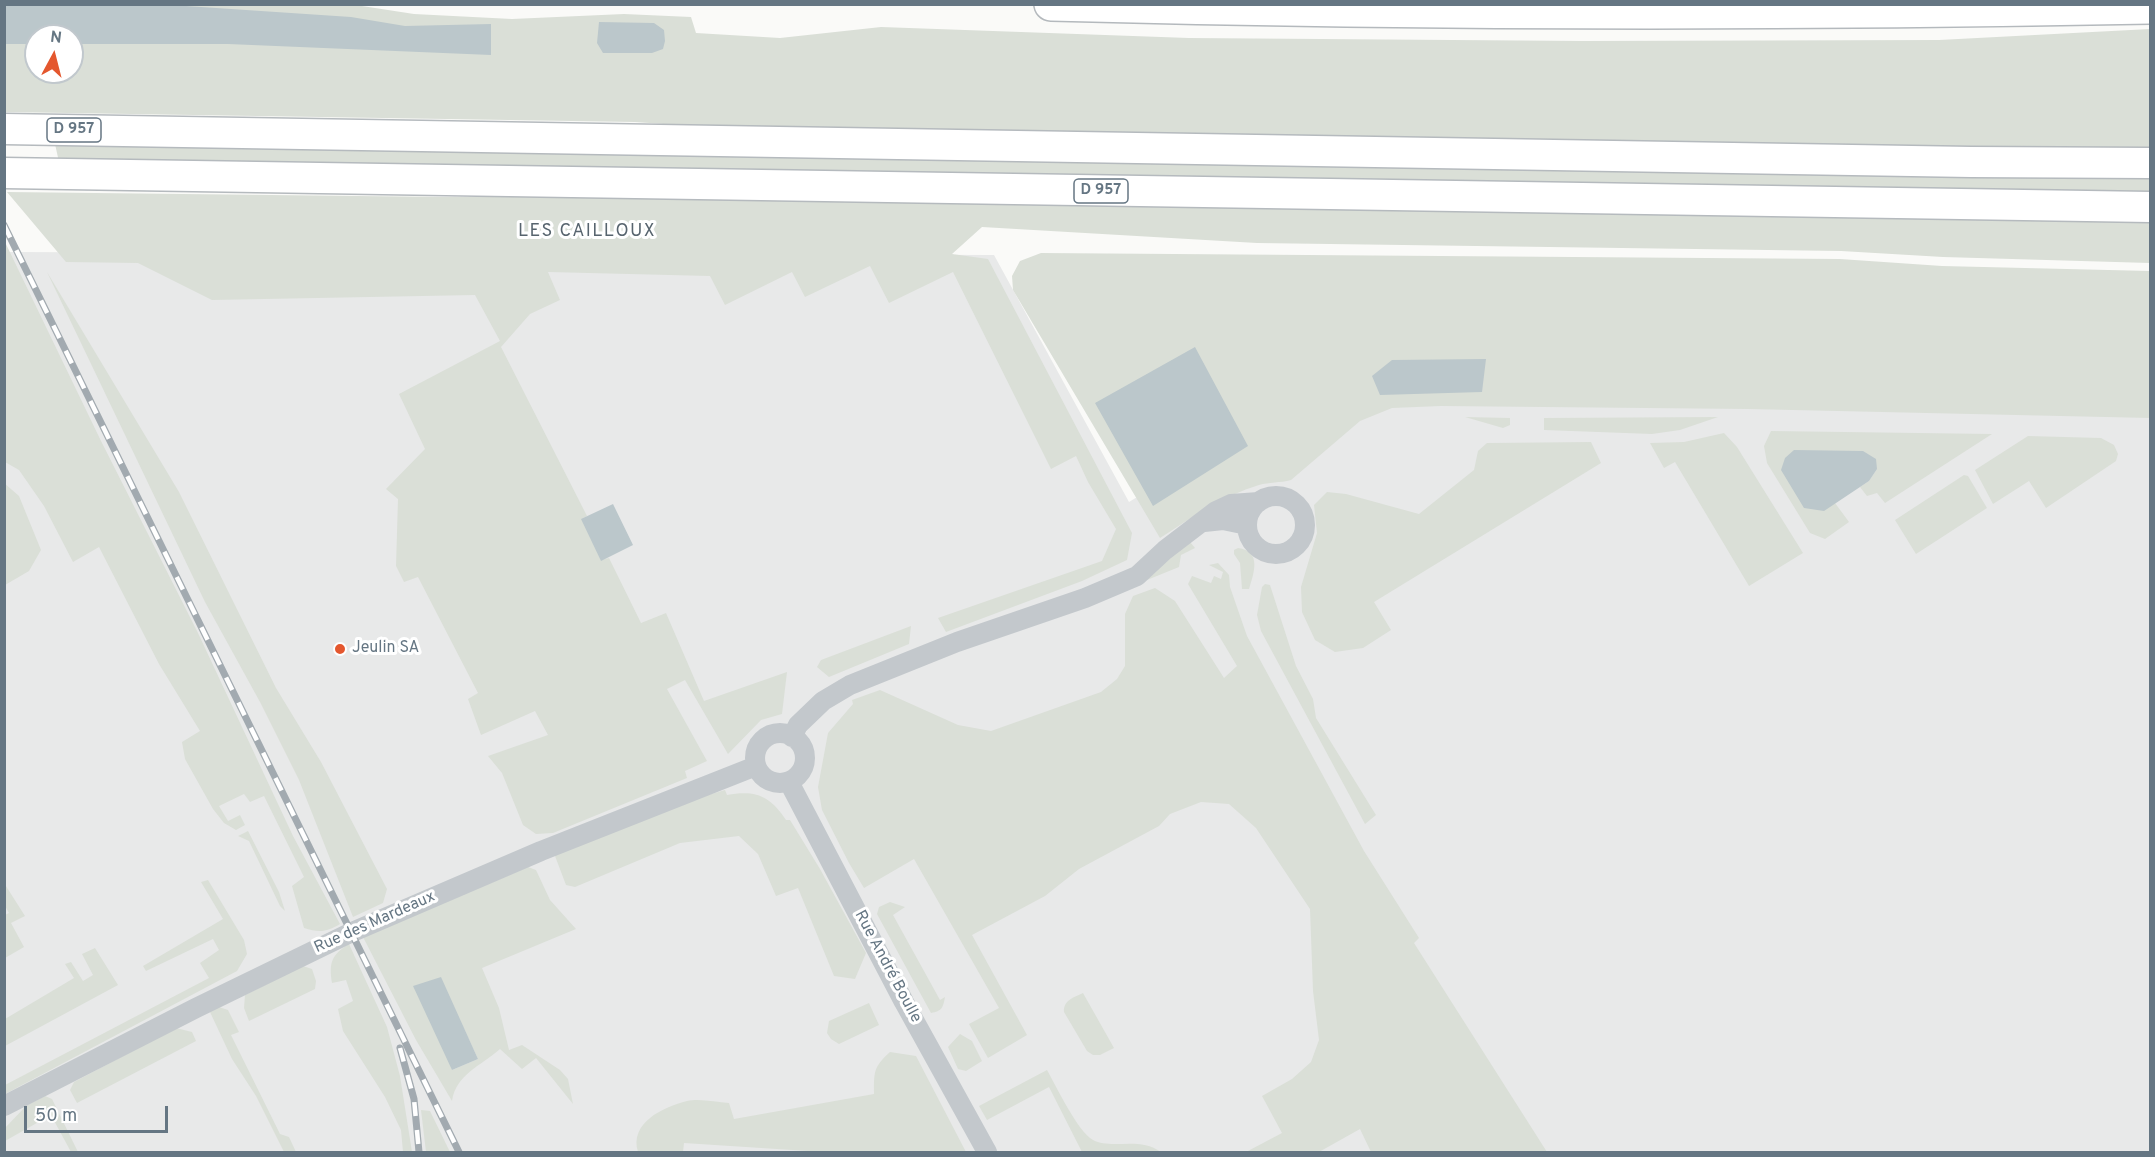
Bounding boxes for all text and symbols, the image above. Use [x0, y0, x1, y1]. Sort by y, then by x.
north arrow [24, 24, 84, 84]
text: N [49, 27, 63, 49]
road number: D 957 [47, 118, 101, 142]
road number: D 957 [1074, 179, 1128, 203]
district label: LES CAILLOUX [518, 221, 656, 243]
place label: Jeulin SA [352, 639, 419, 659]
marker: Jeulin SA [333, 642, 347, 656]
street label: Rue des Mardeaux [311, 888, 439, 958]
street label: Rue André Boulle [849, 908, 925, 1026]
scale bar [27, 1094, 171, 1132]
text: 50 m [35, 1105, 77, 1128]

